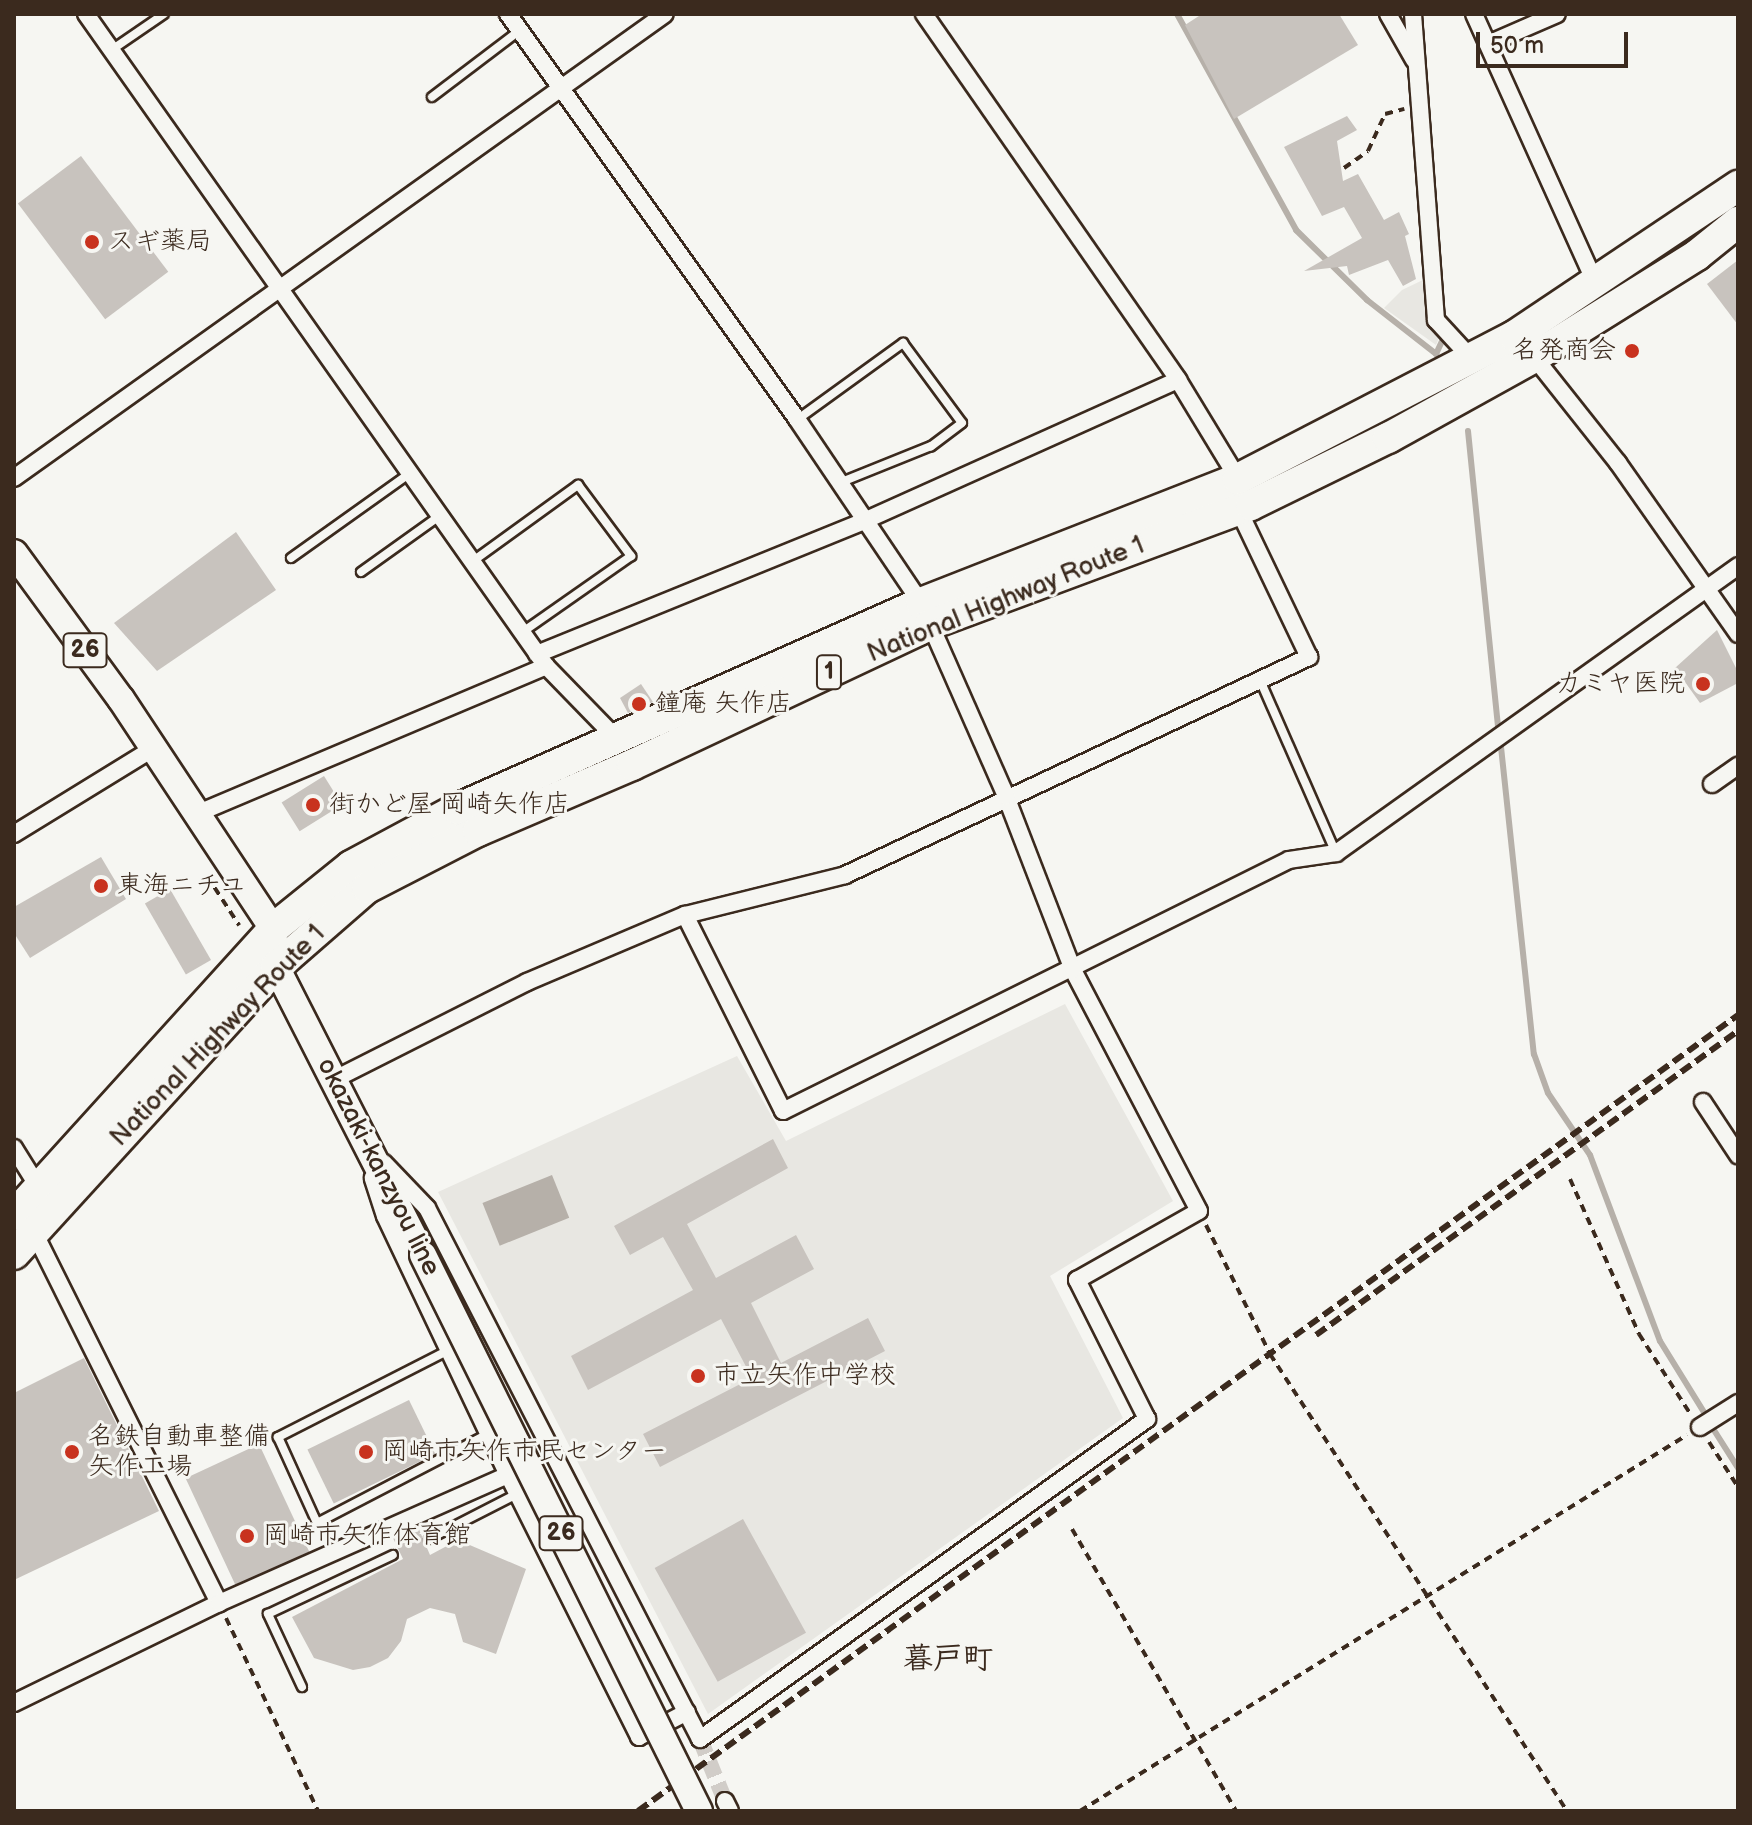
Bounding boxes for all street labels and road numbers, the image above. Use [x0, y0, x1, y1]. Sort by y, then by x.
street label: National Highway Route 1 [862, 530, 1150, 670]
road number: 26 [61, 630, 109, 670]
road number: 1 [815, 652, 843, 692]
street label: National Highway Route 1 [103, 918, 333, 1154]
street label: okazaki-kanzyou line [310, 1053, 446, 1281]
road number: 26 [537, 1513, 585, 1553]

